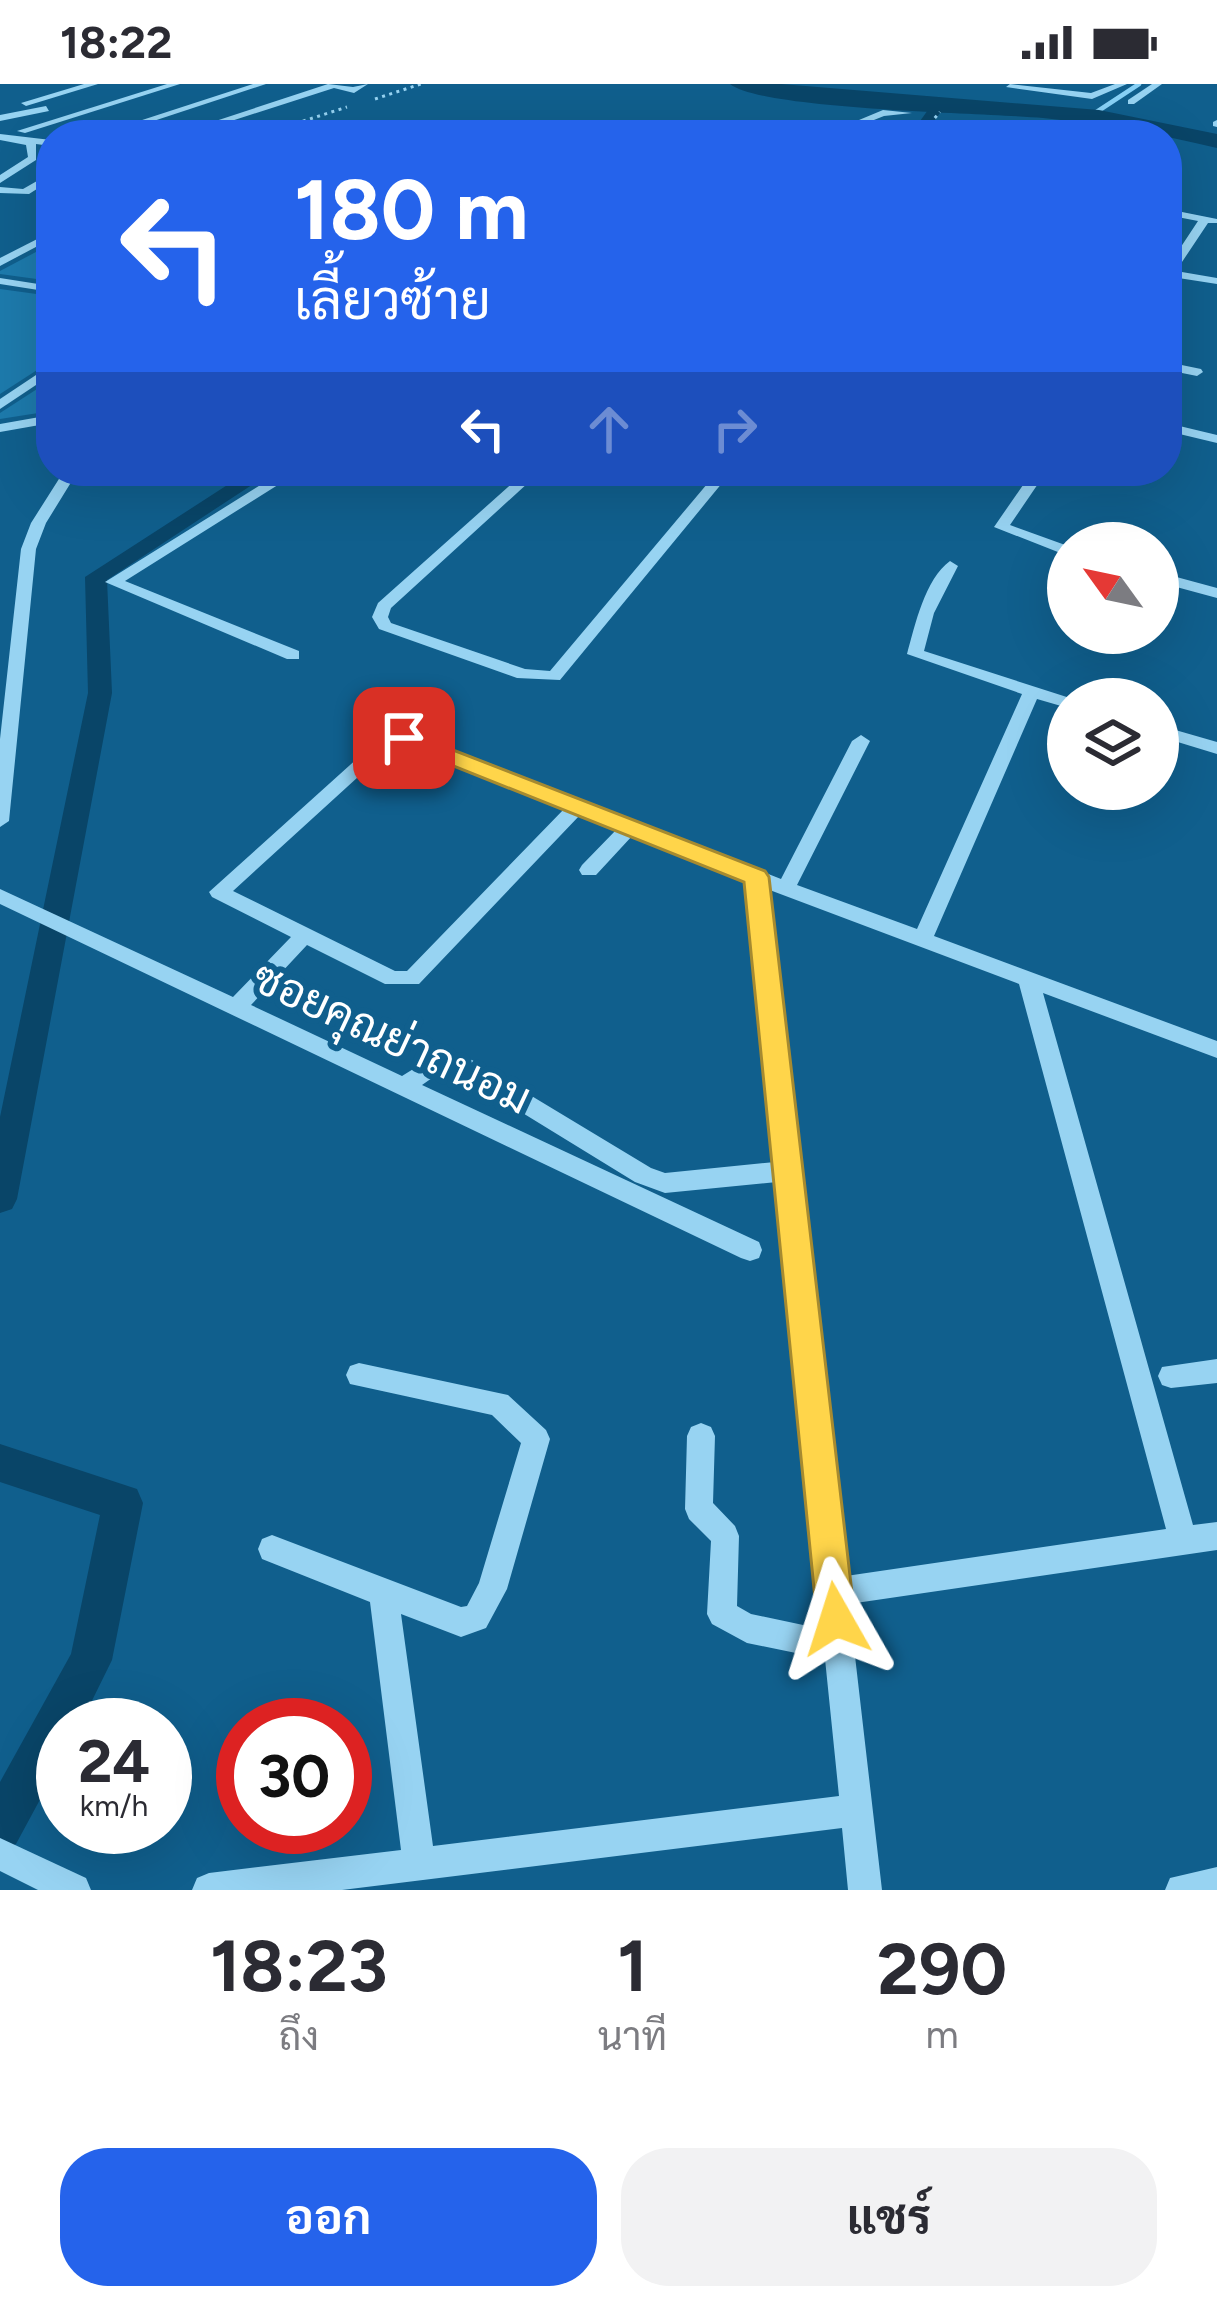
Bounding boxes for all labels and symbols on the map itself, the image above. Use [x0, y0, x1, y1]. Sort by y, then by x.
north arrow [1047, 522, 1179, 654]
pin [353, 687, 455, 789]
street label: ซอยคุณย่าถนอม [243, 949, 540, 1129]
position arrow [773, 1556, 899, 1682]
speed limit sign: 30 [216, 1698, 372, 1854]

